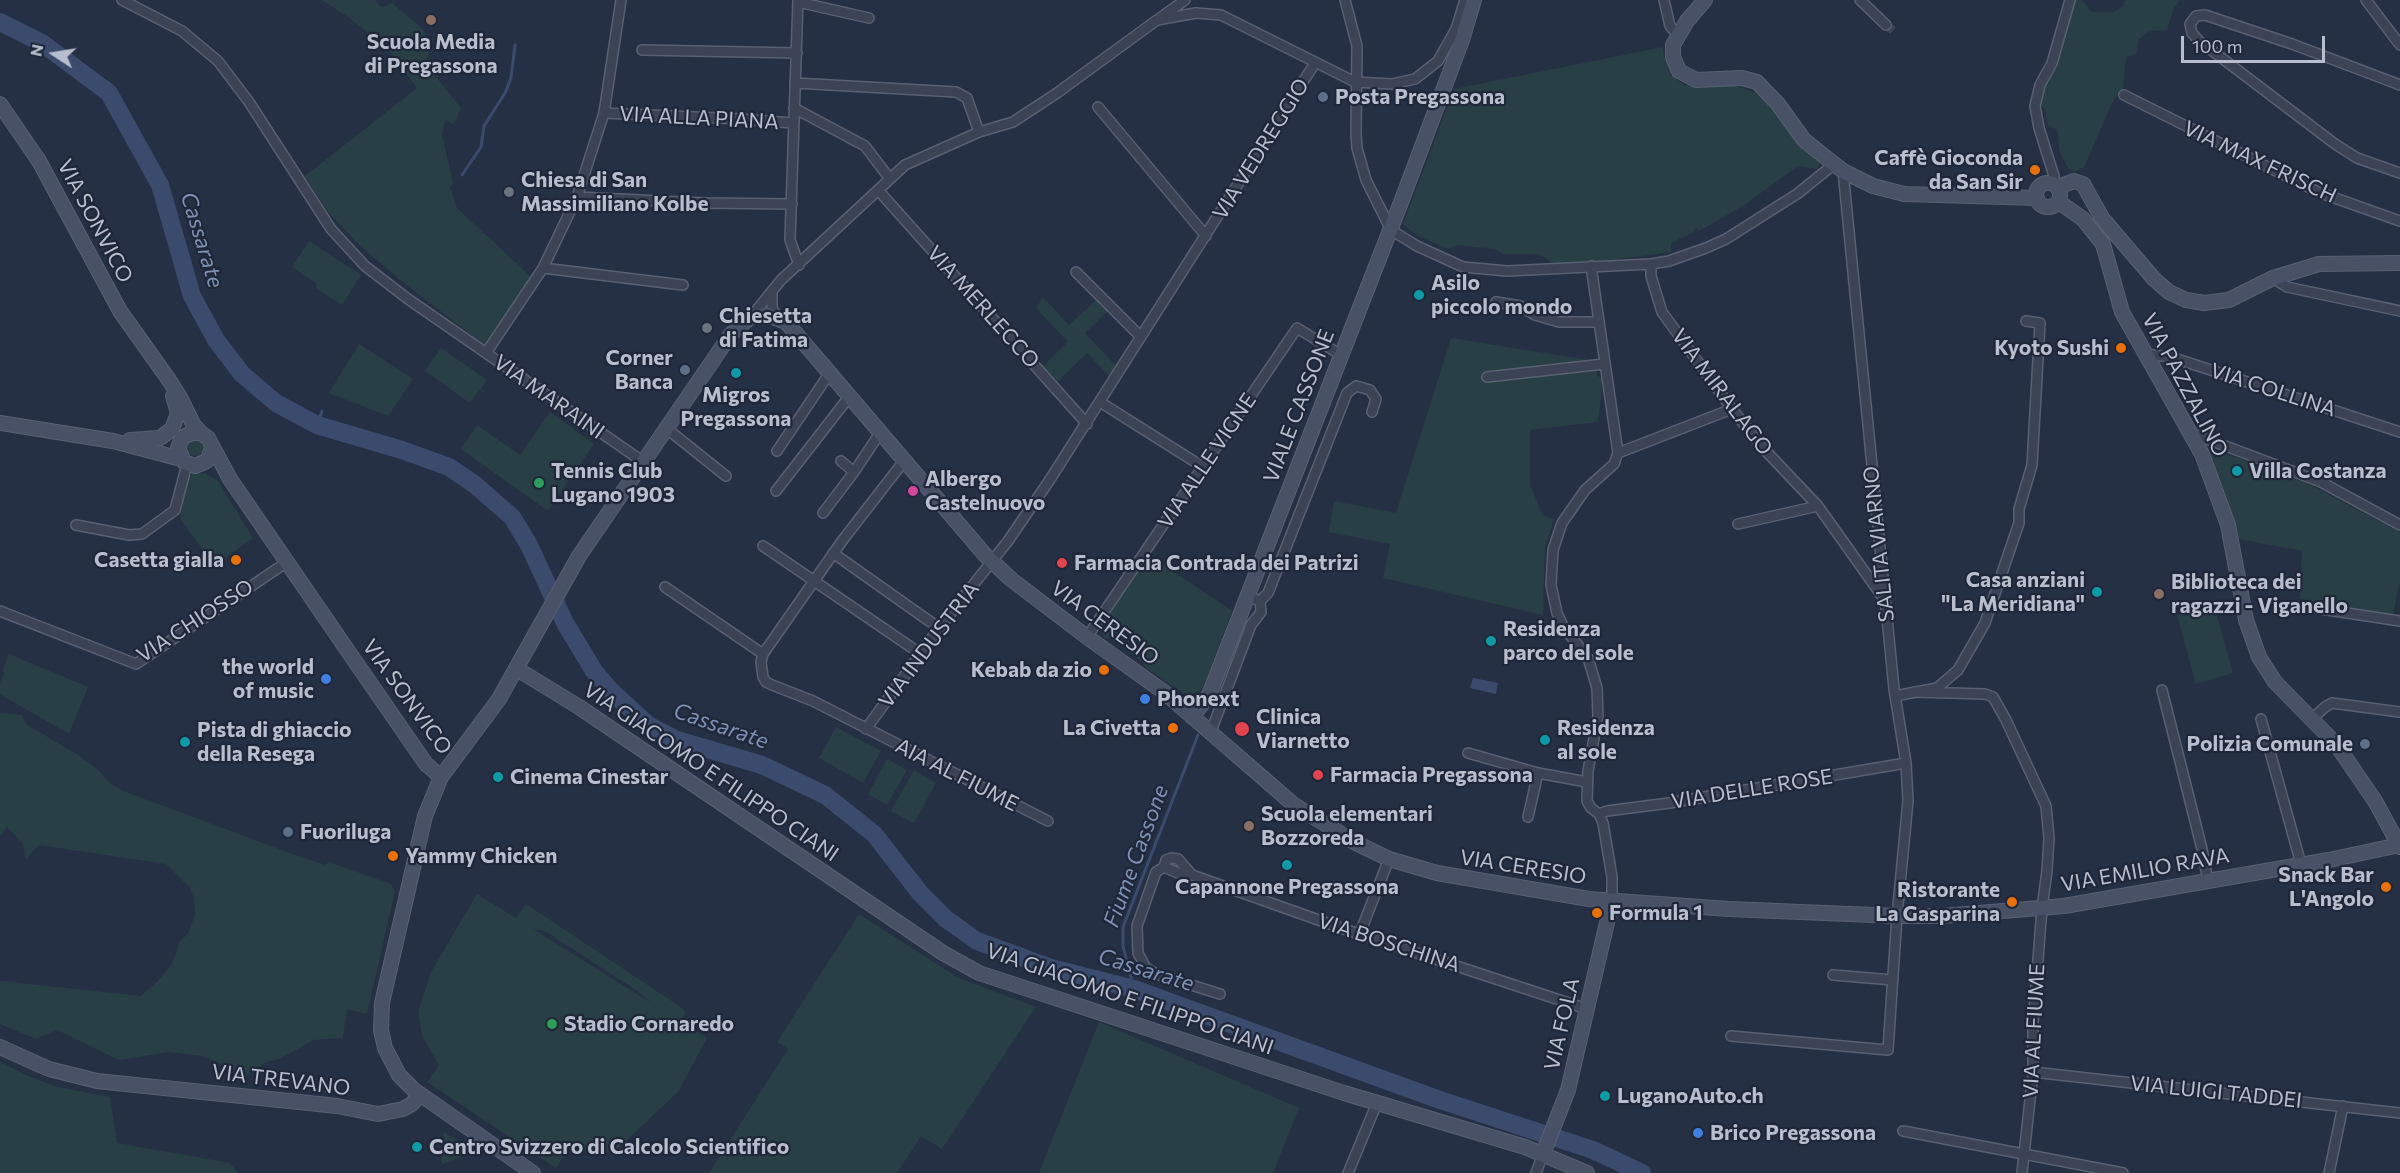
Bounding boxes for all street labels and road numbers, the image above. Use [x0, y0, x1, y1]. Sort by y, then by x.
street label: VIA VEDREGGIO [1208, 74, 1314, 224]
street label: VIA ALLA PIANA [619, 101, 779, 135]
street label: VIA MAX FRISCH [2179, 115, 2341, 209]
street label: VIA SONVICO [52, 155, 138, 287]
street label: VIA MERLECCO [921, 241, 1045, 373]
street label: VIA PAZZALINO [2137, 309, 2233, 461]
street label: VIA MIRALAGO [1666, 324, 1778, 460]
street label: VIALE CASSONE [1258, 326, 1340, 486]
street label: VIA MARAINI [489, 350, 609, 444]
street label: VIA COLLINA [2207, 358, 2339, 422]
street label: VIA ALLE VIGNE [1152, 389, 1262, 533]
street label: SALITA VIARNO [1858, 465, 1900, 623]
street label: VIA CHIOSSO [132, 574, 258, 668]
street label: VIA CERESIO [1046, 575, 1164, 671]
street label: VIA INDUSTRIA [873, 577, 985, 713]
street label: VIA SONVICO [357, 635, 457, 759]
street label: VIA GIACOMO E FILIPPO CIANI [579, 677, 843, 867]
street label: AIA AL FIUME [891, 733, 1023, 817]
street label: VIA DELLE ROSE [1670, 764, 1834, 814]
street label: VIA EMILIO RAVA [2059, 843, 2231, 897]
street label: VIA CERESIO [1458, 845, 1588, 889]
street label: VIA BOSCHINA [1315, 908, 1463, 978]
street label: VIA GIACOMO E FILIPPO CIANI [983, 938, 1277, 1060]
street label: VIA AL FIUME [2018, 963, 2050, 1099]
street label: VIA FOLA [1539, 975, 1585, 1073]
street label: VIA TREVANO [210, 1059, 352, 1101]
street label: VIA LUIGI TADDEI [2129, 1070, 2303, 1114]

